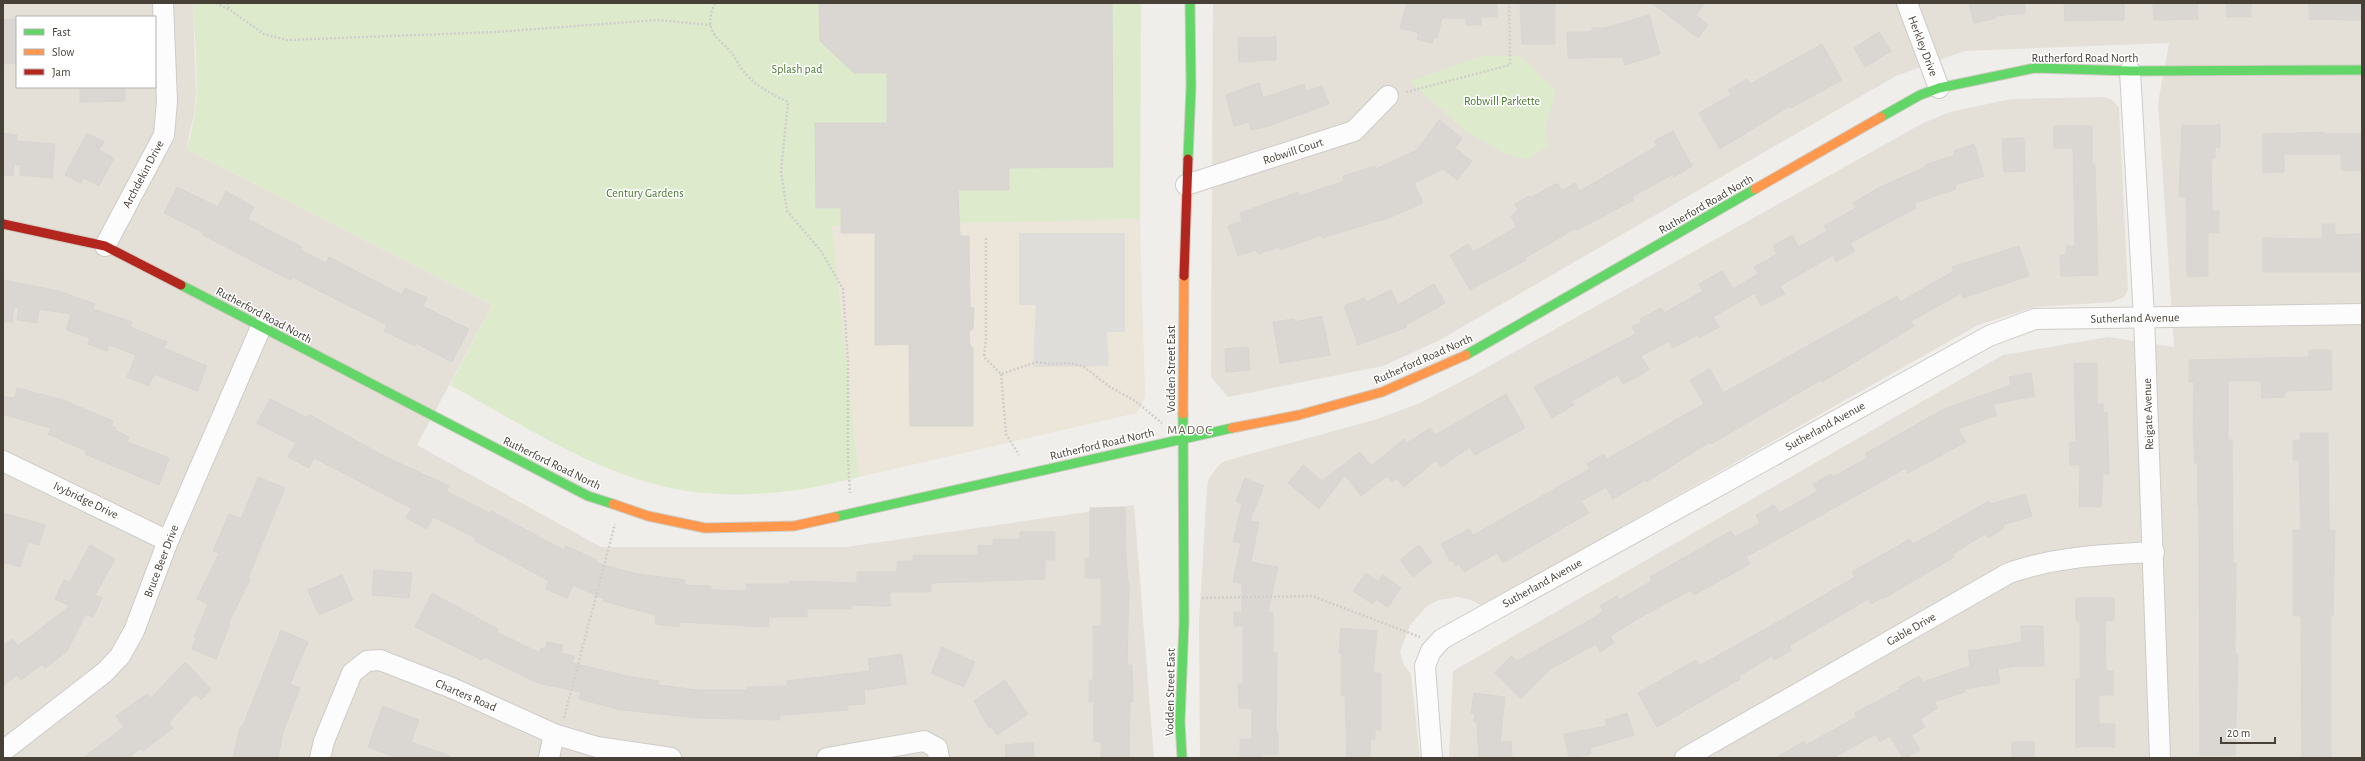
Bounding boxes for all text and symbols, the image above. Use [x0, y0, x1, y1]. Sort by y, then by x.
street label: Herkley Drive [1905, 14, 1940, 78]
legend [16, 16, 156, 88]
text: Fast [52, 26, 71, 38]
text: Slow [52, 46, 74, 58]
street label: Rutherford Road North [2032, 52, 2138, 64]
park label: Splash pad [772, 63, 822, 75]
text: Jam [52, 66, 71, 78]
park label: Robwill Parkette [1464, 95, 1540, 107]
street label: Robwill Court [1261, 136, 1325, 166]
street label: Archdekin Drive [120, 138, 166, 210]
street label: Rutherford Road North [1657, 172, 1755, 236]
park label: Century Gardens [606, 187, 684, 200]
street label: Rutherford Road North [214, 285, 314, 345]
street label: Sutherland Avenue [2090, 311, 2180, 325]
street label: Vodden Street East [1165, 325, 1177, 413]
street label: Rutherford Road North [1372, 332, 1474, 386]
street label: Reigate Avenue [2141, 378, 2155, 450]
street label: Sutherland Avenue [1783, 399, 1867, 453]
district label: MADOC [1167, 424, 1213, 437]
street label: Rutherford Road North [1049, 426, 1155, 462]
street label: Rutherford Road North [501, 434, 603, 492]
street label: Ivybridge Drive [51, 479, 120, 522]
street label: Bruce Beer Drive [142, 523, 180, 599]
street label: Sutherland Avenue [1500, 556, 1584, 610]
street label: Gable Drive [1885, 610, 1937, 648]
street label: Vodden Street East [1163, 648, 1177, 736]
street label: Charters Road [434, 677, 498, 713]
scale bar [2221, 719, 2275, 745]
text: 20 m [2227, 727, 2250, 739]

